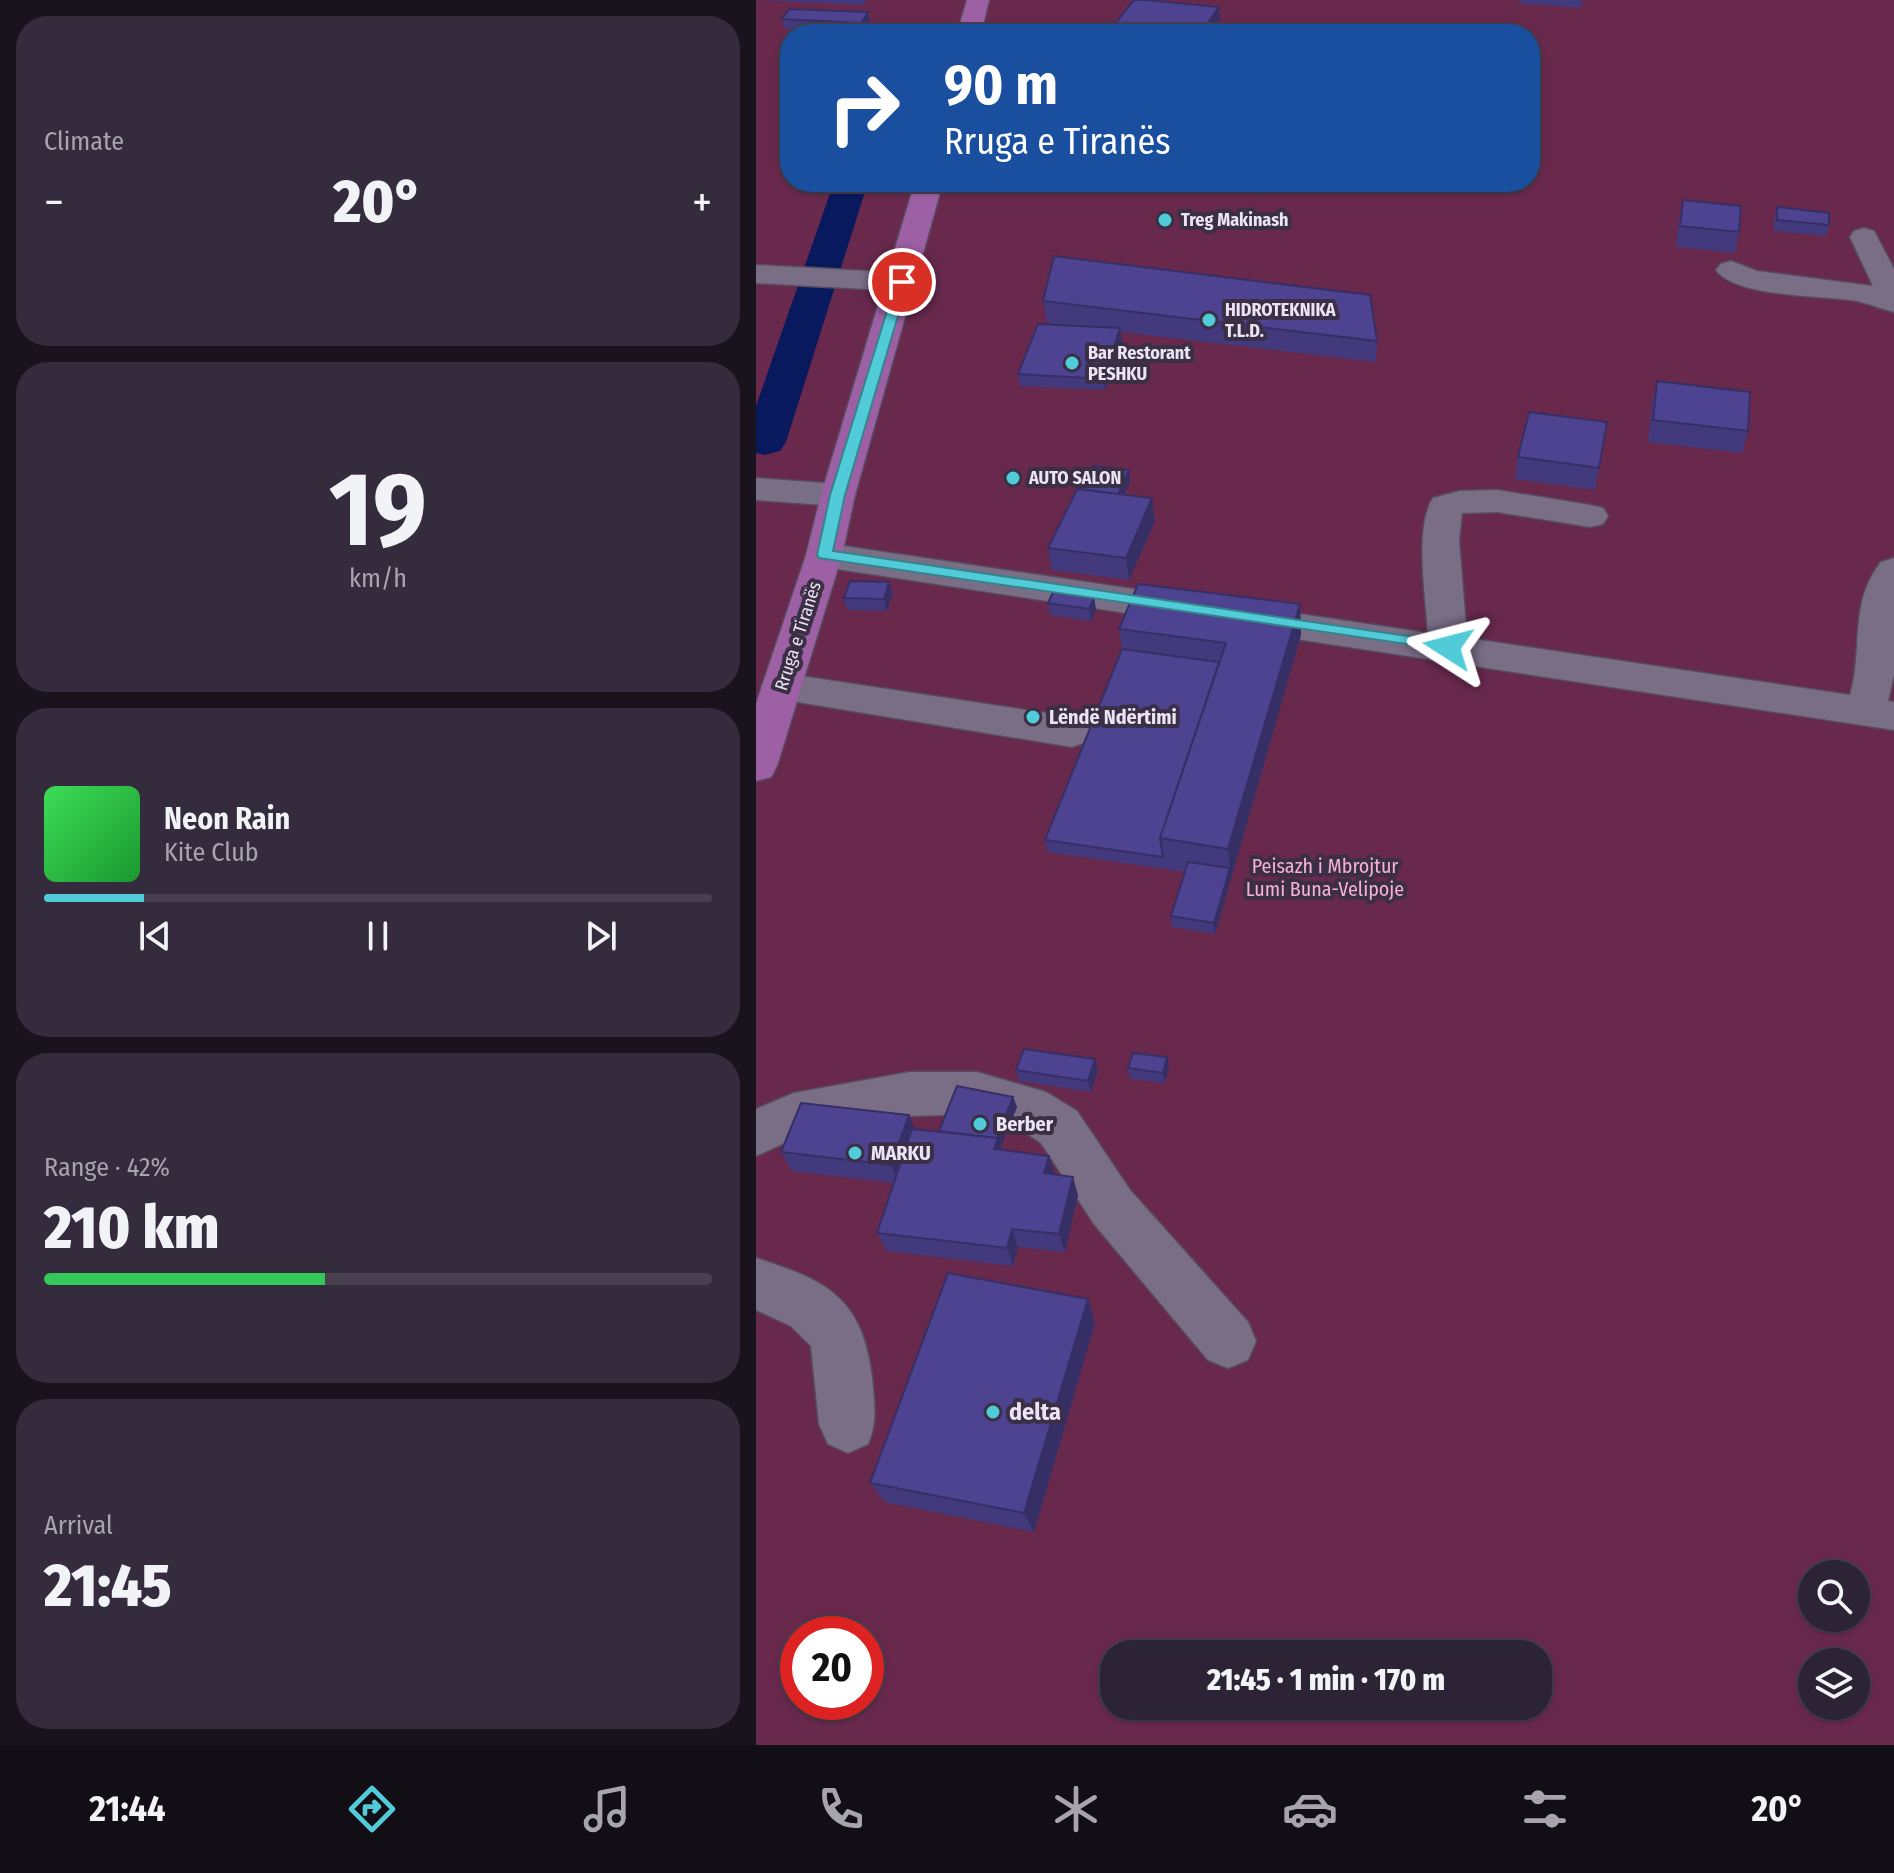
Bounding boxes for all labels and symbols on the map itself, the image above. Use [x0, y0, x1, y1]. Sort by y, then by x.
place label: Treg Makinash [1181, 209, 1289, 231]
marker: Treg Makinash [1156, 211, 1174, 229]
pin [868, 248, 936, 316]
place label: HIDROTEKNIKA T.L.D. [1225, 299, 1336, 342]
marker: HIDROTEKNIKA T.L.D. [1200, 311, 1218, 329]
place label: Bar Restorant PESHKU [1088, 342, 1191, 385]
marker: Bar Restorant PESHKU [1063, 354, 1081, 372]
place label: AUTO SALON [1028, 467, 1121, 489]
marker: AUTO SALON [1004, 469, 1022, 487]
street label: Rruga e Tiranës [770, 578, 826, 693]
position arrow [1406, 605, 1490, 689]
place label: Lëndë Ndërtimi [1049, 705, 1177, 729]
marker: Lëndë Ndërtimi [1024, 708, 1042, 726]
park label: Peisazh i Mbrojtur Lumi Buna-Velipoje [1246, 854, 1404, 901]
place label: Berber [996, 1112, 1054, 1136]
marker: Berber [971, 1115, 989, 1133]
place label: MARKU [871, 1141, 931, 1165]
marker: MARKU [846, 1144, 864, 1162]
place label: delta [1009, 1398, 1061, 1426]
marker: delta [984, 1403, 1002, 1421]
speed limit sign: 20 [780, 1616, 884, 1720]

